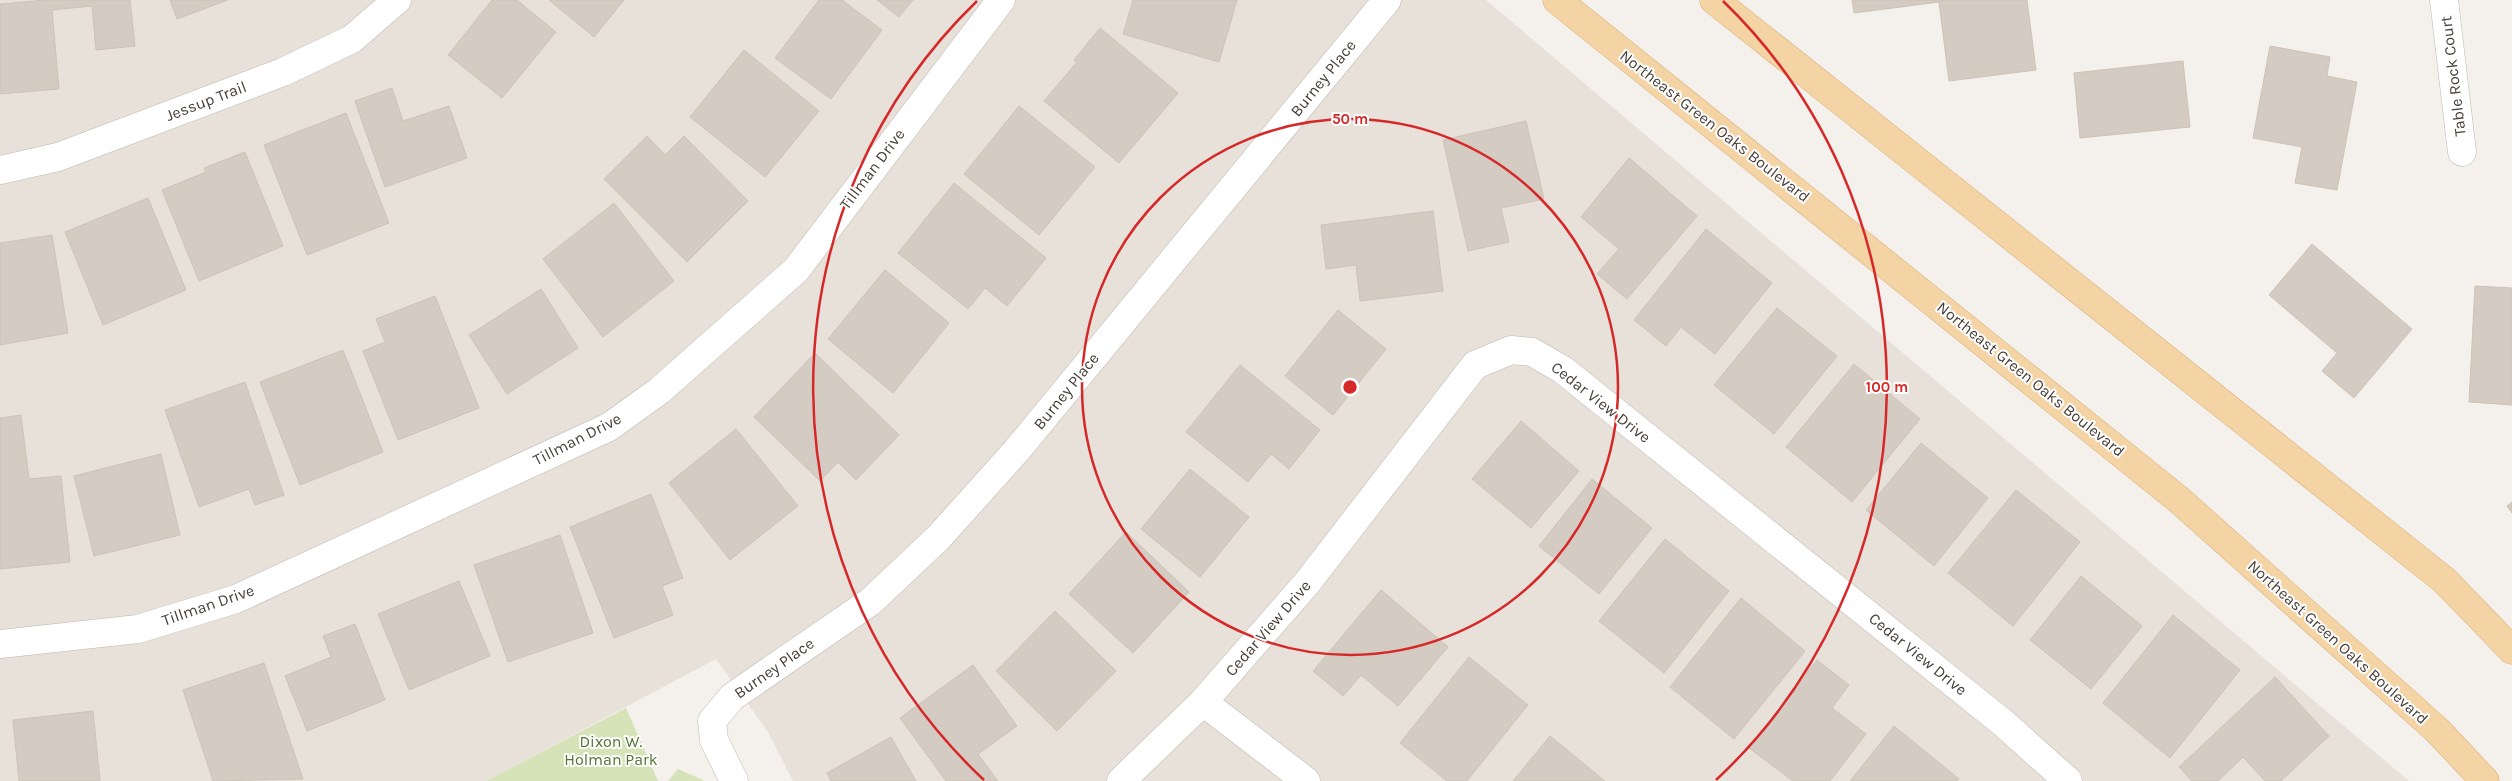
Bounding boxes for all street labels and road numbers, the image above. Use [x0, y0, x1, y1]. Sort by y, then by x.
street label: Table Rock Court [2436, 15, 2470, 137]
street label: Burney Place [1286, 36, 1360, 120]
street label: Northeast Green Oaks Boulevard [1616, 46, 1814, 206]
street label: Jessup Trail [163, 77, 249, 125]
street label: Tillman Drive [835, 125, 909, 213]
street label: Northeast Green Oaks Boulevard [1933, 297, 2129, 461]
street label: Burney Place [1029, 349, 1103, 433]
street label: Cedar View Drive [1548, 357, 1654, 447]
street label: Tillman Drive [530, 409, 624, 469]
street label: Northeast Green Oaks Boulevard [2244, 556, 2432, 728]
street label: Cedar View Drive [1221, 576, 1315, 680]
street label: Tillman Drive [159, 580, 257, 630]
street label: Cedar View Drive [1865, 609, 1971, 699]
street label: Burney Place [730, 634, 818, 702]

